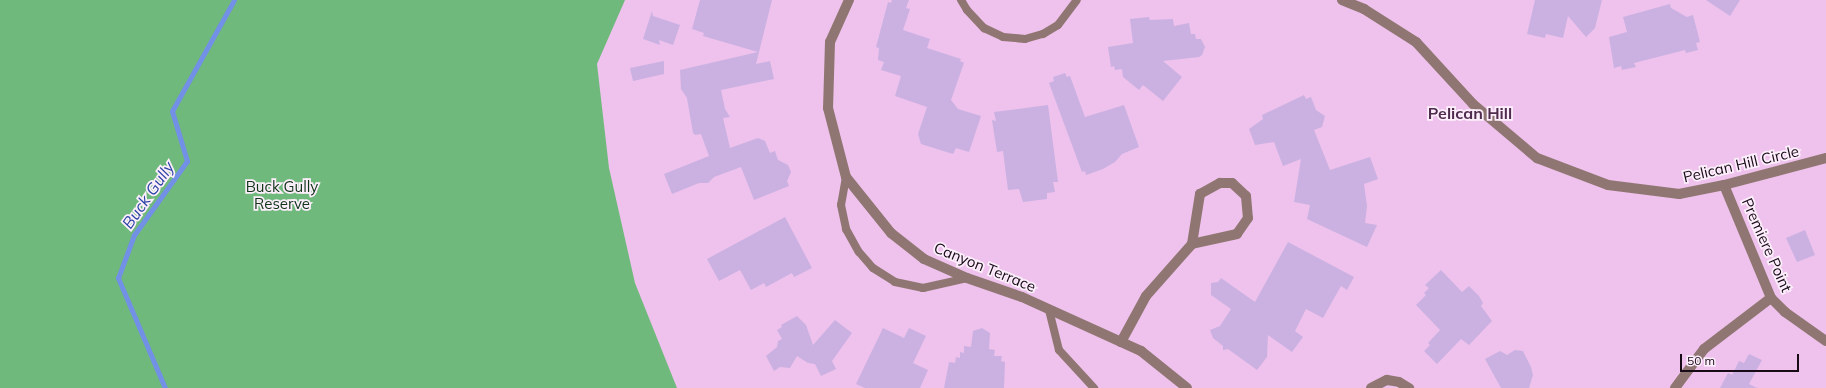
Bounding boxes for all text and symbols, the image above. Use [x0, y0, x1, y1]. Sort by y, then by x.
district label: Pelican Hill [1428, 103, 1512, 123]
street label: Pelican Hill Circle [1681, 142, 1801, 186]
water label: Buck Gully [118, 158, 178, 232]
park label: Buck Gully Reserve [246, 177, 318, 212]
street label: Premiere Point [1738, 195, 1796, 295]
street label: Canyon Terrace [931, 238, 1039, 296]
scale bar [1682, 346, 1801, 372]
text: 50 m [1687, 353, 1715, 368]

